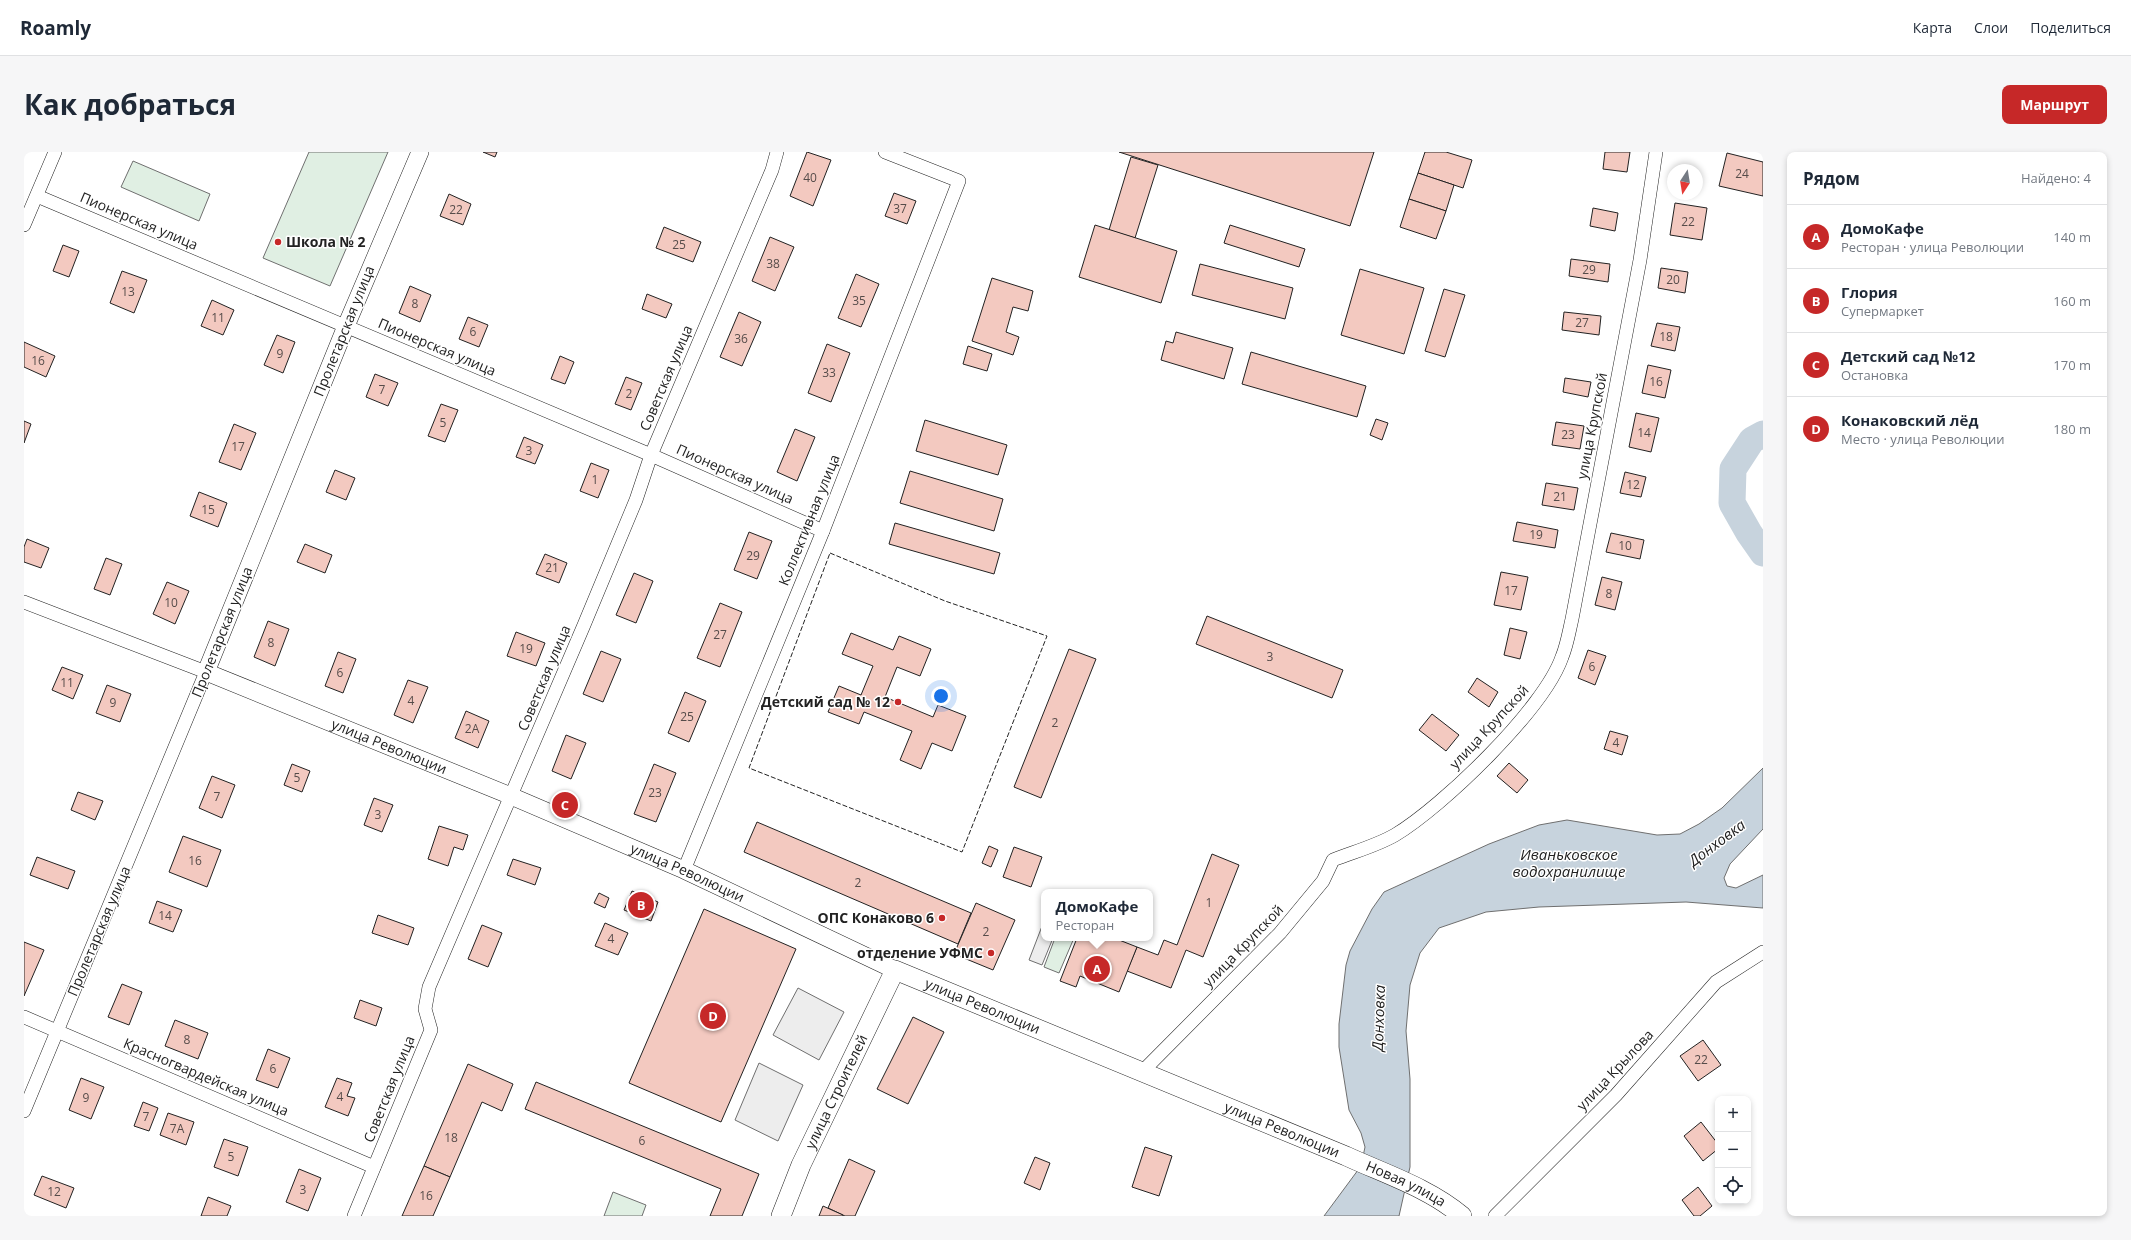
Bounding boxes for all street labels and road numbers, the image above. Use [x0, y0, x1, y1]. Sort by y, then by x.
street label: Пионерская улица [77, 187, 201, 254]
street label: Пролетарская улица [309, 263, 378, 399]
street label: Пионерская улица [375, 313, 499, 380]
street label: Советская улица [635, 322, 696, 434]
street label: улица Крупской [1572, 371, 1611, 481]
street label: Пионерская улица [674, 439, 797, 508]
street label: Коллективная улица [773, 451, 844, 588]
street label: Пролетарская улица [187, 564, 256, 700]
street label: Советская улица [513, 622, 574, 734]
street label: улица Крупской [1445, 681, 1532, 773]
street label: улица Революции [329, 714, 450, 778]
street label: улица Революции [628, 838, 748, 906]
street label: Пролетарская улица [63, 863, 135, 999]
street label: улица Крупской [1198, 900, 1287, 991]
street label: улица Революции [922, 973, 1043, 1038]
street label: улица Крылова [1572, 1025, 1657, 1114]
street label: улица Строителей [800, 1031, 871, 1152]
street label: Красногвардейская улица [121, 1033, 292, 1120]
street label: Советская улица [359, 1033, 419, 1145]
street label: улица Революции [1222, 1097, 1343, 1161]
street label: Новая улица [1363, 1156, 1450, 1211]

